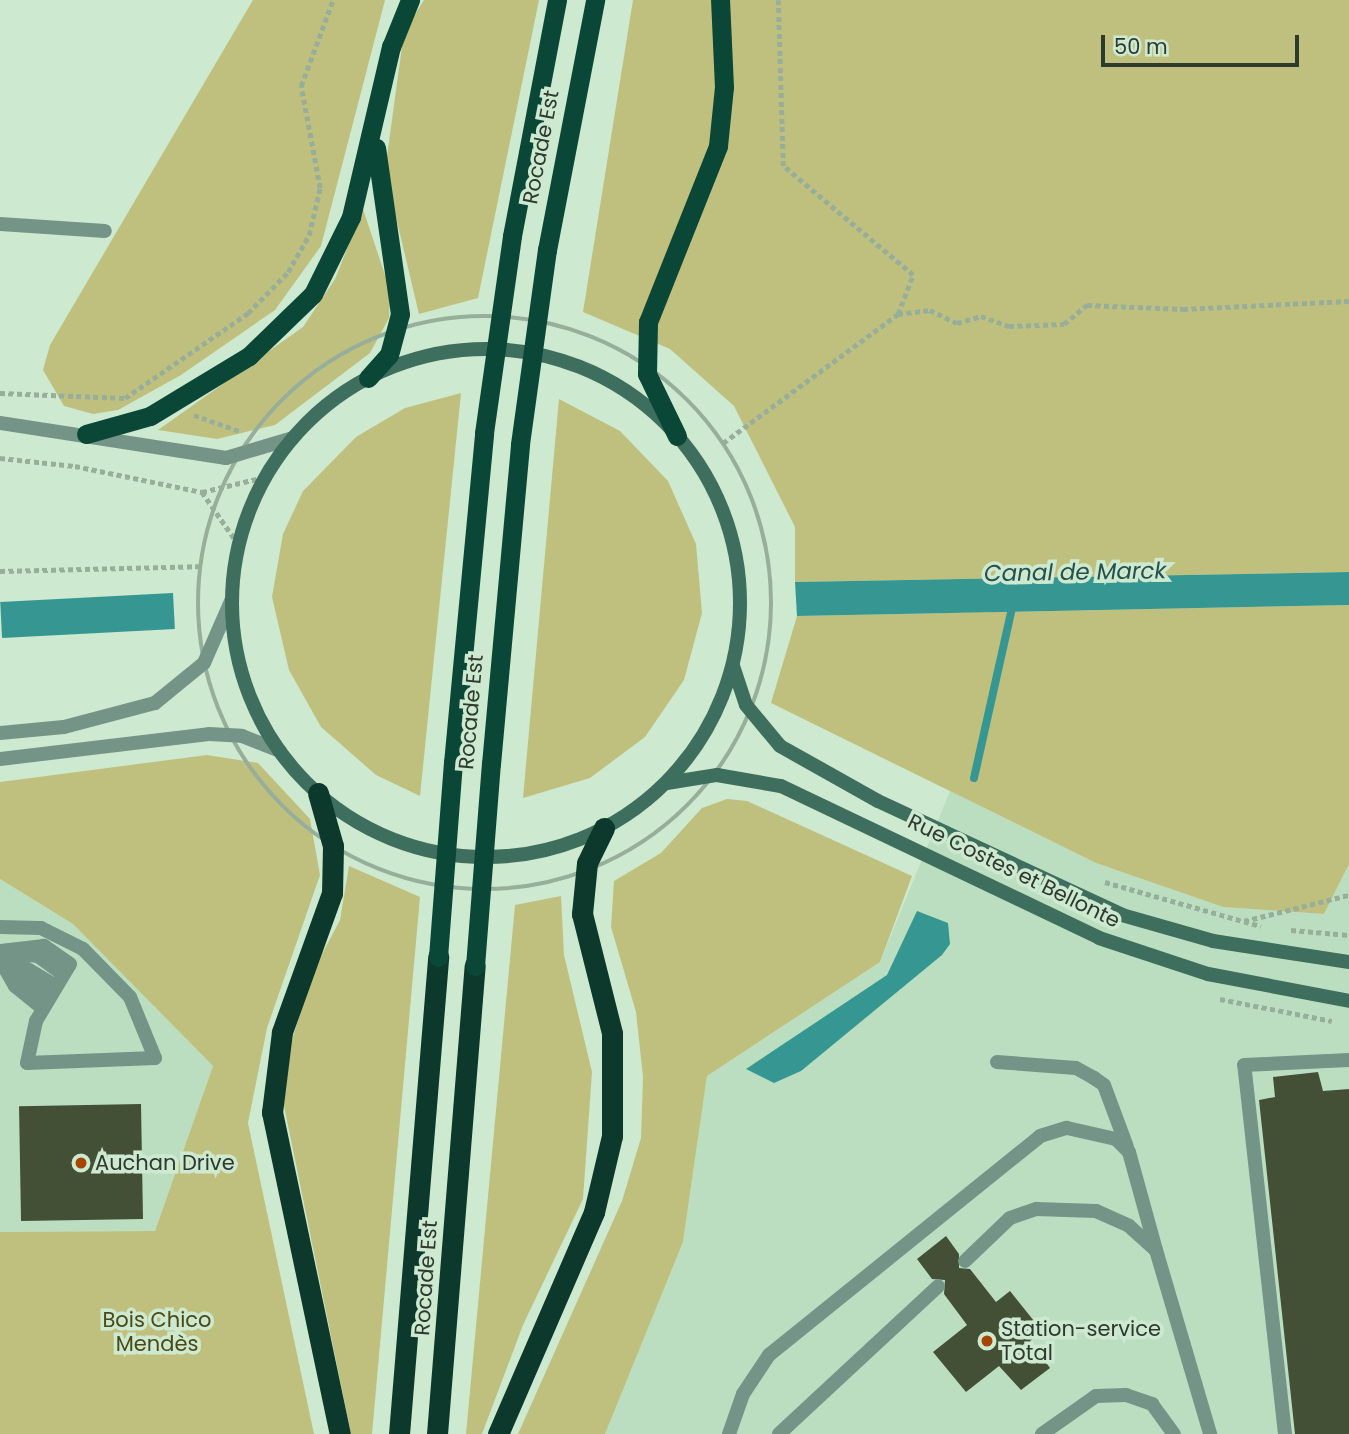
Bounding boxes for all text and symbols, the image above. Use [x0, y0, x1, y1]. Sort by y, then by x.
scale bar [1104, 21, 1302, 65]
text: 50 m [1114, 32, 1168, 61]
street label: Rocade Est [518, 88, 564, 206]
water label: Canal de Marck [984, 557, 1166, 587]
street label: Rocade Est [453, 653, 489, 771]
street label: Rue Costes et Bellonte [904, 809, 1124, 933]
place label: Auchan Drive [95, 1150, 235, 1176]
marker: Auchan Drive [73, 1155, 89, 1171]
street label: Rocade Est [409, 1220, 443, 1336]
park label: Bois Chico Mendès [102, 1307, 212, 1357]
place label: Station-service Total [1001, 1316, 1161, 1366]
marker: Station-service Total [979, 1333, 995, 1349]

